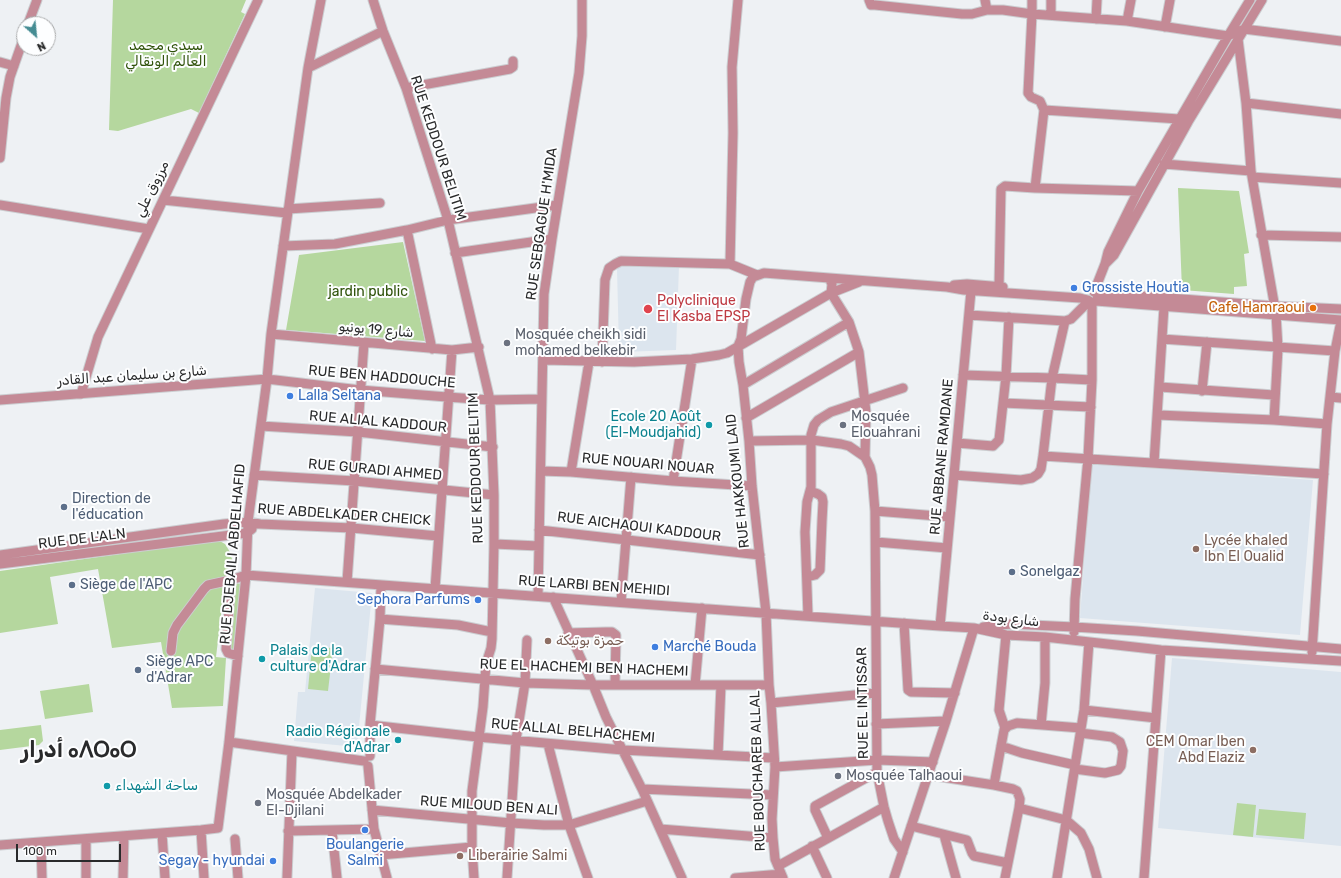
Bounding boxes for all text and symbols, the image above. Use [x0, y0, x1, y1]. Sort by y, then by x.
north arrow [16, 16, 56, 56]
park label: سيدي محمد العالم الونقالي [125, 38, 207, 70]
text: N [35, 39, 48, 54]
street label: RUE KEDDOUR BELITIM [407, 73, 469, 223]
street label: RUE SEBGAGUE H'MIDA [523, 147, 561, 301]
street label: مرزوق علي [131, 158, 173, 220]
place label: Grossiste Houtia [1082, 280, 1189, 296]
marker: Grossiste Houtia [1069, 283, 1079, 293]
park label: jardin public [328, 284, 408, 300]
place label: Polyclinique El Kasba EPSP [657, 293, 750, 326]
place label: Cafe Hamraoui [1209, 300, 1305, 316]
marker: Polyclinique El Kasba EPSP [642, 303, 654, 315]
marker: Cafe Hamraoui [1308, 303, 1318, 313]
street label: شارع 19 يونيو [338, 318, 414, 342]
place label: Mosquée cheikh sidi mohamed belkebir [515, 327, 646, 360]
marker: Mosquée cheikh sidi mohamed belkebir [502, 338, 512, 348]
street label: شارع بن سليمان عبد القادر [57, 362, 207, 390]
street label: RUE BEN HADDOUCHE [308, 362, 456, 392]
street label: RUE ABBANE RAMDANE [927, 378, 957, 536]
place label: Lalla Seltana [298, 388, 381, 404]
marker: Lalla Seltana [285, 391, 295, 401]
street label: RUE KEDDOUR BELITIM [465, 392, 487, 544]
street label: RUE ALIAL KADDOUR [308, 408, 448, 436]
place label: Ecole 20 Août (El-Moudjahid) [606, 409, 701, 442]
place label: Mosquée Elouahrani [851, 409, 920, 442]
street label: RUE HAKKOUMI LAID [723, 413, 753, 549]
marker: Ecole 20 Août (El-Moudjahid) [704, 420, 714, 430]
marker: Mosquée Elouahrani [838, 420, 848, 430]
street label: RUE NOUARI NOUAR [581, 450, 715, 478]
street label: RUE GURADI AHMED [307, 456, 443, 484]
street label: RUE DJEBAILI ABDELHAFID [217, 463, 249, 645]
place label: Direction de l'éducation [72, 491, 151, 524]
street label: RUE ABDELKADER CHEICK [257, 501, 431, 529]
marker: Direction de l'éducation [59, 502, 69, 512]
street label: RUE AICHAOUI KADDOUR [556, 509, 722, 545]
street label: RUE DE L'ALN [37, 525, 127, 553]
place label: Lycée khaled Ibn El Oualid [1204, 533, 1288, 566]
marker: Lycée khaled Ibn El Oualid [1191, 544, 1201, 554]
place label: Sonelgaz [1020, 564, 1080, 580]
marker: Sonelgaz [1007, 567, 1017, 577]
street label: RUE LARBI BEN MEHIDI [518, 572, 670, 600]
place label: Siège de l'APC [80, 577, 172, 593]
marker: Siège de l'APC [67, 580, 77, 590]
place label: Sephora Parfums [357, 592, 470, 608]
marker: Sephora Parfums [473, 595, 483, 605]
street label: شارع بودة [982, 607, 1040, 631]
place label: حمزة بوتيكة [556, 633, 624, 649]
marker: حمزة بوتيكة [543, 636, 553, 646]
place label: Marché Bouda [663, 639, 756, 655]
marker: Marché Bouda [650, 642, 660, 652]
place label: Palais de la culture d'Adrar [270, 643, 366, 676]
street label: RUE EL INTISSAR [854, 647, 872, 759]
place label: Siège APC d'Adrar [146, 654, 213, 686]
marker: Palais de la culture d'Adrar [257, 654, 267, 664]
street label: RUE EL HACHEMI BEN HACHEMI [479, 656, 689, 680]
marker: Siège APC d'Adrar [133, 665, 143, 675]
street label: RUE BOUCHAREB ALLAL [747, 690, 769, 852]
street label: RUE ALLAL BELHACHEMI [490, 715, 656, 747]
place label: Radio Régionale d'Adrar [286, 724, 390, 756]
place label: CEM Omar Iben Abd Elaziz [1146, 734, 1245, 766]
marker: Radio Régionale d'Adrar [393, 735, 403, 745]
district label: أدرار ⴰⴷⵔⴰⵔ [21, 738, 137, 764]
marker: CEM Omar Iben Abd Elaziz [1248, 745, 1258, 755]
place label: Mosquée Talhaoui [846, 768, 962, 784]
marker: Mosquée Talhaoui [833, 771, 843, 781]
place label: ساحة الشهداء [115, 778, 198, 794]
marker: ساحة الشهداء [102, 781, 112, 791]
place label: Mosquée Abdelkader El-Djilani [266, 787, 402, 820]
street label: RUE MILOUD BEN ALI [420, 793, 558, 819]
marker: Mosquée Abdelkader El-Djilani [253, 798, 263, 808]
marker: Boulangerie Salmi [360, 825, 370, 835]
scale bar [18, 836, 123, 862]
place label: Boulangerie Salmi [326, 837, 404, 870]
text: 100 m [23, 844, 57, 858]
place label: Liberairie Salmi [468, 848, 567, 864]
marker: Liberairie Salmi [455, 851, 465, 861]
place label: Segay - hyundai [159, 853, 265, 869]
marker: Segay - hyundai [268, 856, 278, 866]

